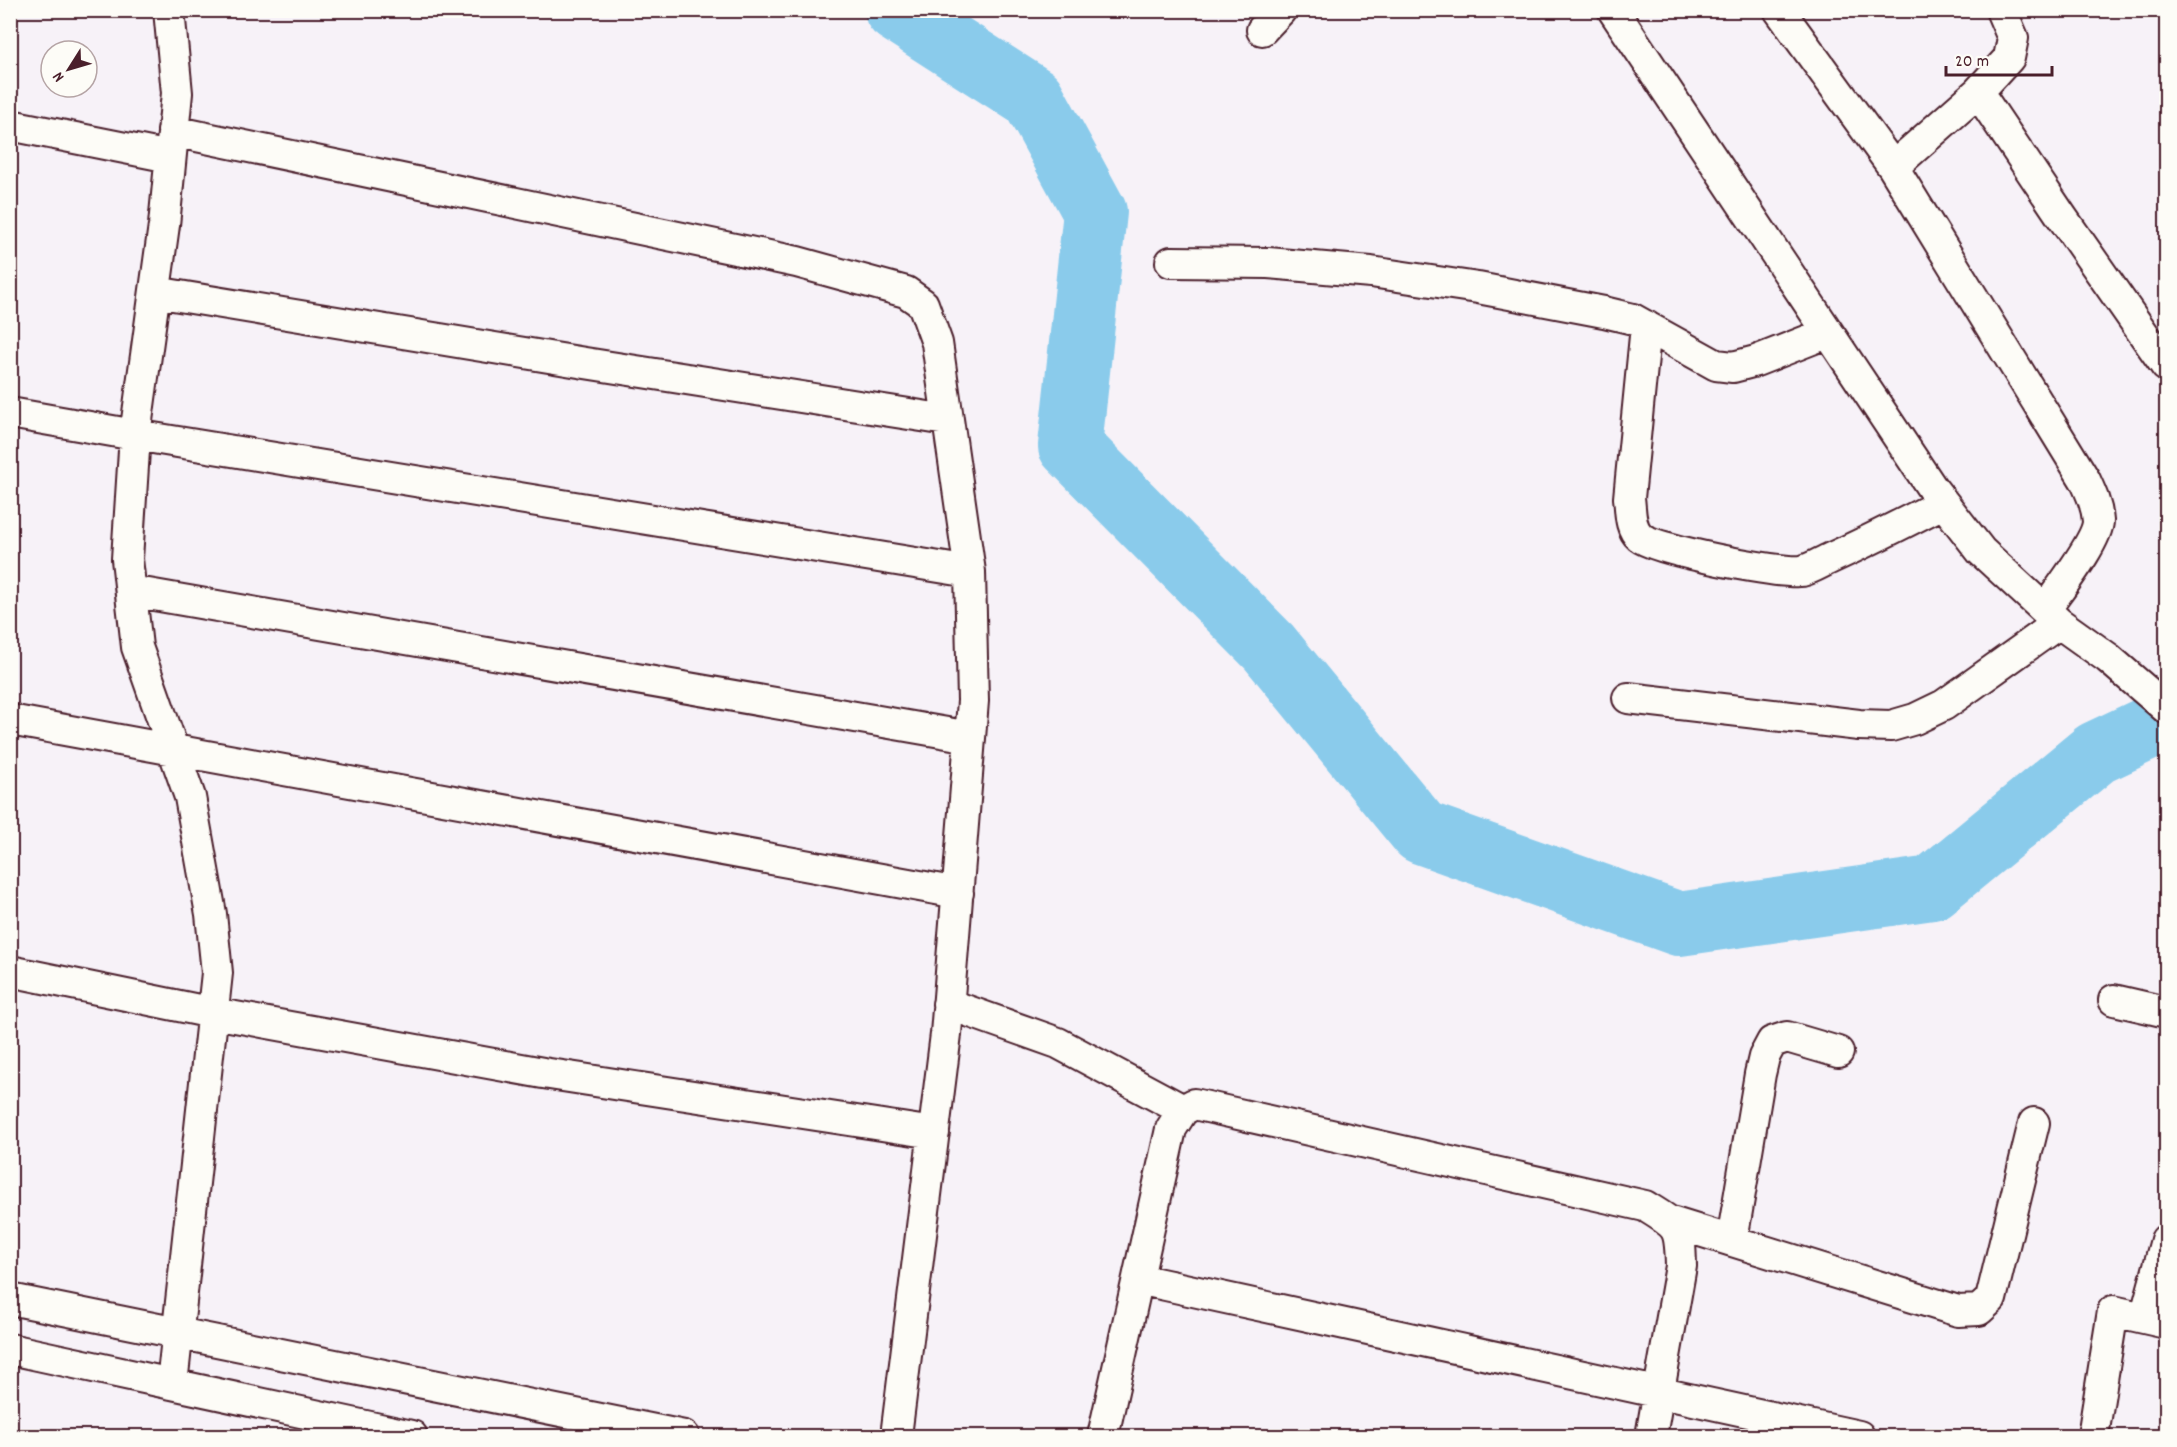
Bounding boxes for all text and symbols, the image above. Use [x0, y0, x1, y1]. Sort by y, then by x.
north arrow [39, 39, 99, 99]
scale bar [1946, 39, 2052, 77]
text: 20 m [1955, 50, 1989, 75]
text: N [47, 66, 71, 87]

